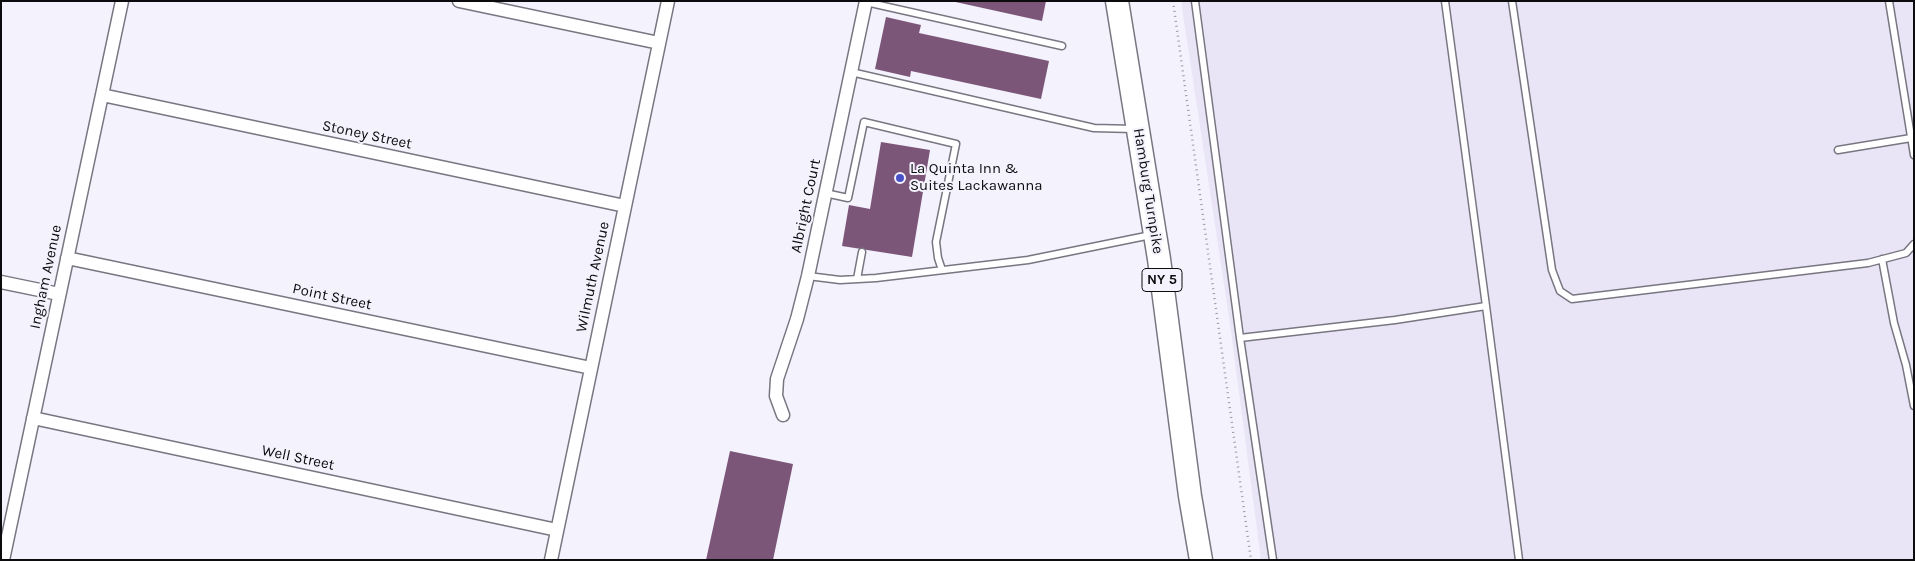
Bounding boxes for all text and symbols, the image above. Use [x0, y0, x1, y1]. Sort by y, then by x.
street label: Stoney Street [320, 117, 414, 153]
street label: Hamburg Turnpike [1129, 127, 1167, 255]
street label: Albright Court [787, 157, 825, 255]
place label: La Quinta Inn & Suites Lackawanna [910, 160, 1043, 195]
marker: La Quinta Inn & Suites Lackawanna [894, 172, 906, 184]
street label: Wilmuth Avenue [572, 220, 614, 334]
street label: Ingham Avenue [26, 223, 66, 331]
road number: NY 5 [1142, 268, 1182, 292]
street label: Point Street [291, 280, 373, 314]
street label: Well Street [260, 442, 336, 474]

